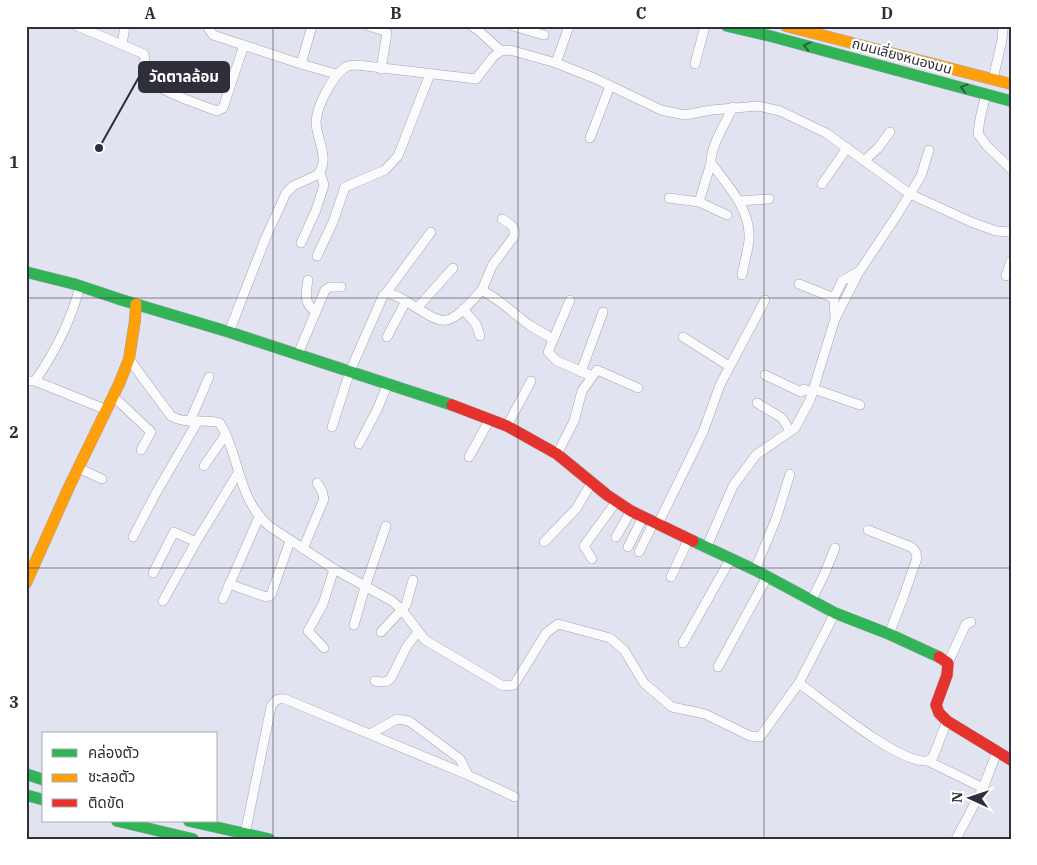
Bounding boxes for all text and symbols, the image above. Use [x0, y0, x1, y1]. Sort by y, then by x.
text: A [144, 3, 156, 23]
text: B [390, 3, 402, 23]
text: C [636, 3, 646, 23]
text: D [881, 3, 893, 23]
street label: ถนนเลี่ยงหนองมน [850, 33, 954, 78]
one-way arrow [803, 42, 811, 52]
callout: วัดตาลล้อม [139, 62, 229, 92]
text: วัดตาลล้อม [149, 67, 219, 86]
one-way arrow [960, 84, 968, 94]
text: 1 [9, 152, 19, 172]
text: 2 [9, 422, 19, 442]
text: 3 [9, 692, 19, 712]
legend [42, 732, 218, 822]
text: คล่องตัว [88, 743, 139, 762]
text: ชะลอตัว [88, 767, 135, 786]
north arrow [944, 772, 994, 822]
text: N [948, 791, 966, 803]
text: ติดขัด [88, 793, 124, 812]

